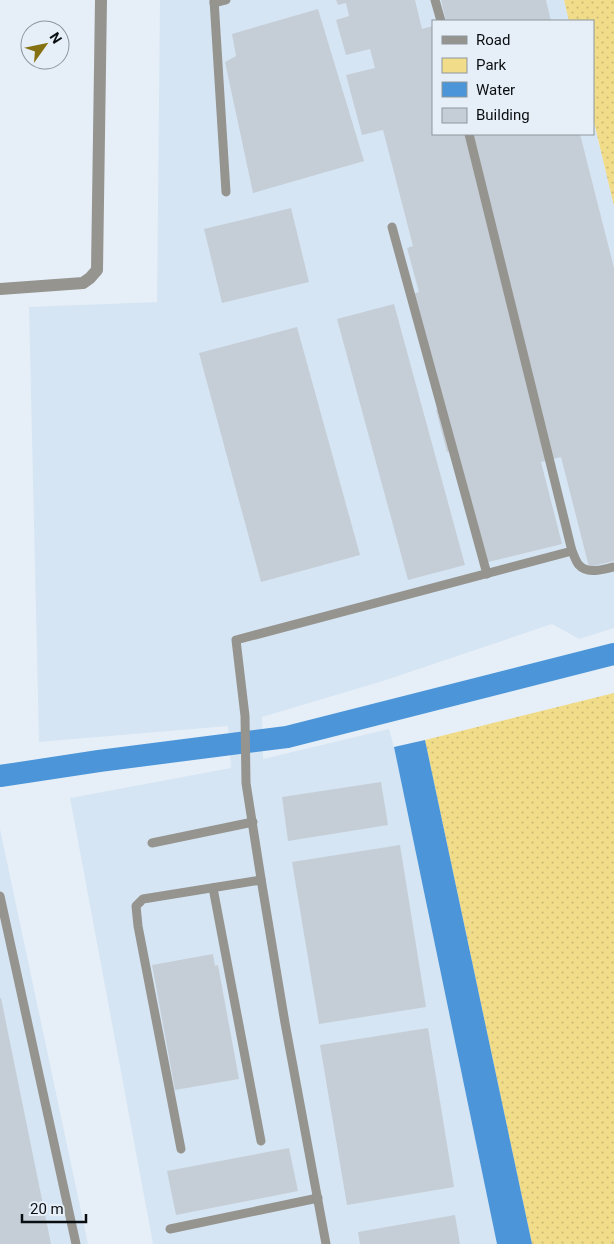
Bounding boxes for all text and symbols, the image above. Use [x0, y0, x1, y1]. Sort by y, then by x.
north arrow [20, 20, 70, 70]
legend [432, 20, 594, 135]
text: N [46, 29, 65, 46]
text: Road [476, 31, 510, 49]
text: Park [476, 56, 507, 74]
text: Water [476, 81, 515, 99]
text: Building [476, 106, 530, 124]
scale bar [22, 1192, 86, 1224]
text: 20 m [30, 1200, 64, 1218]

